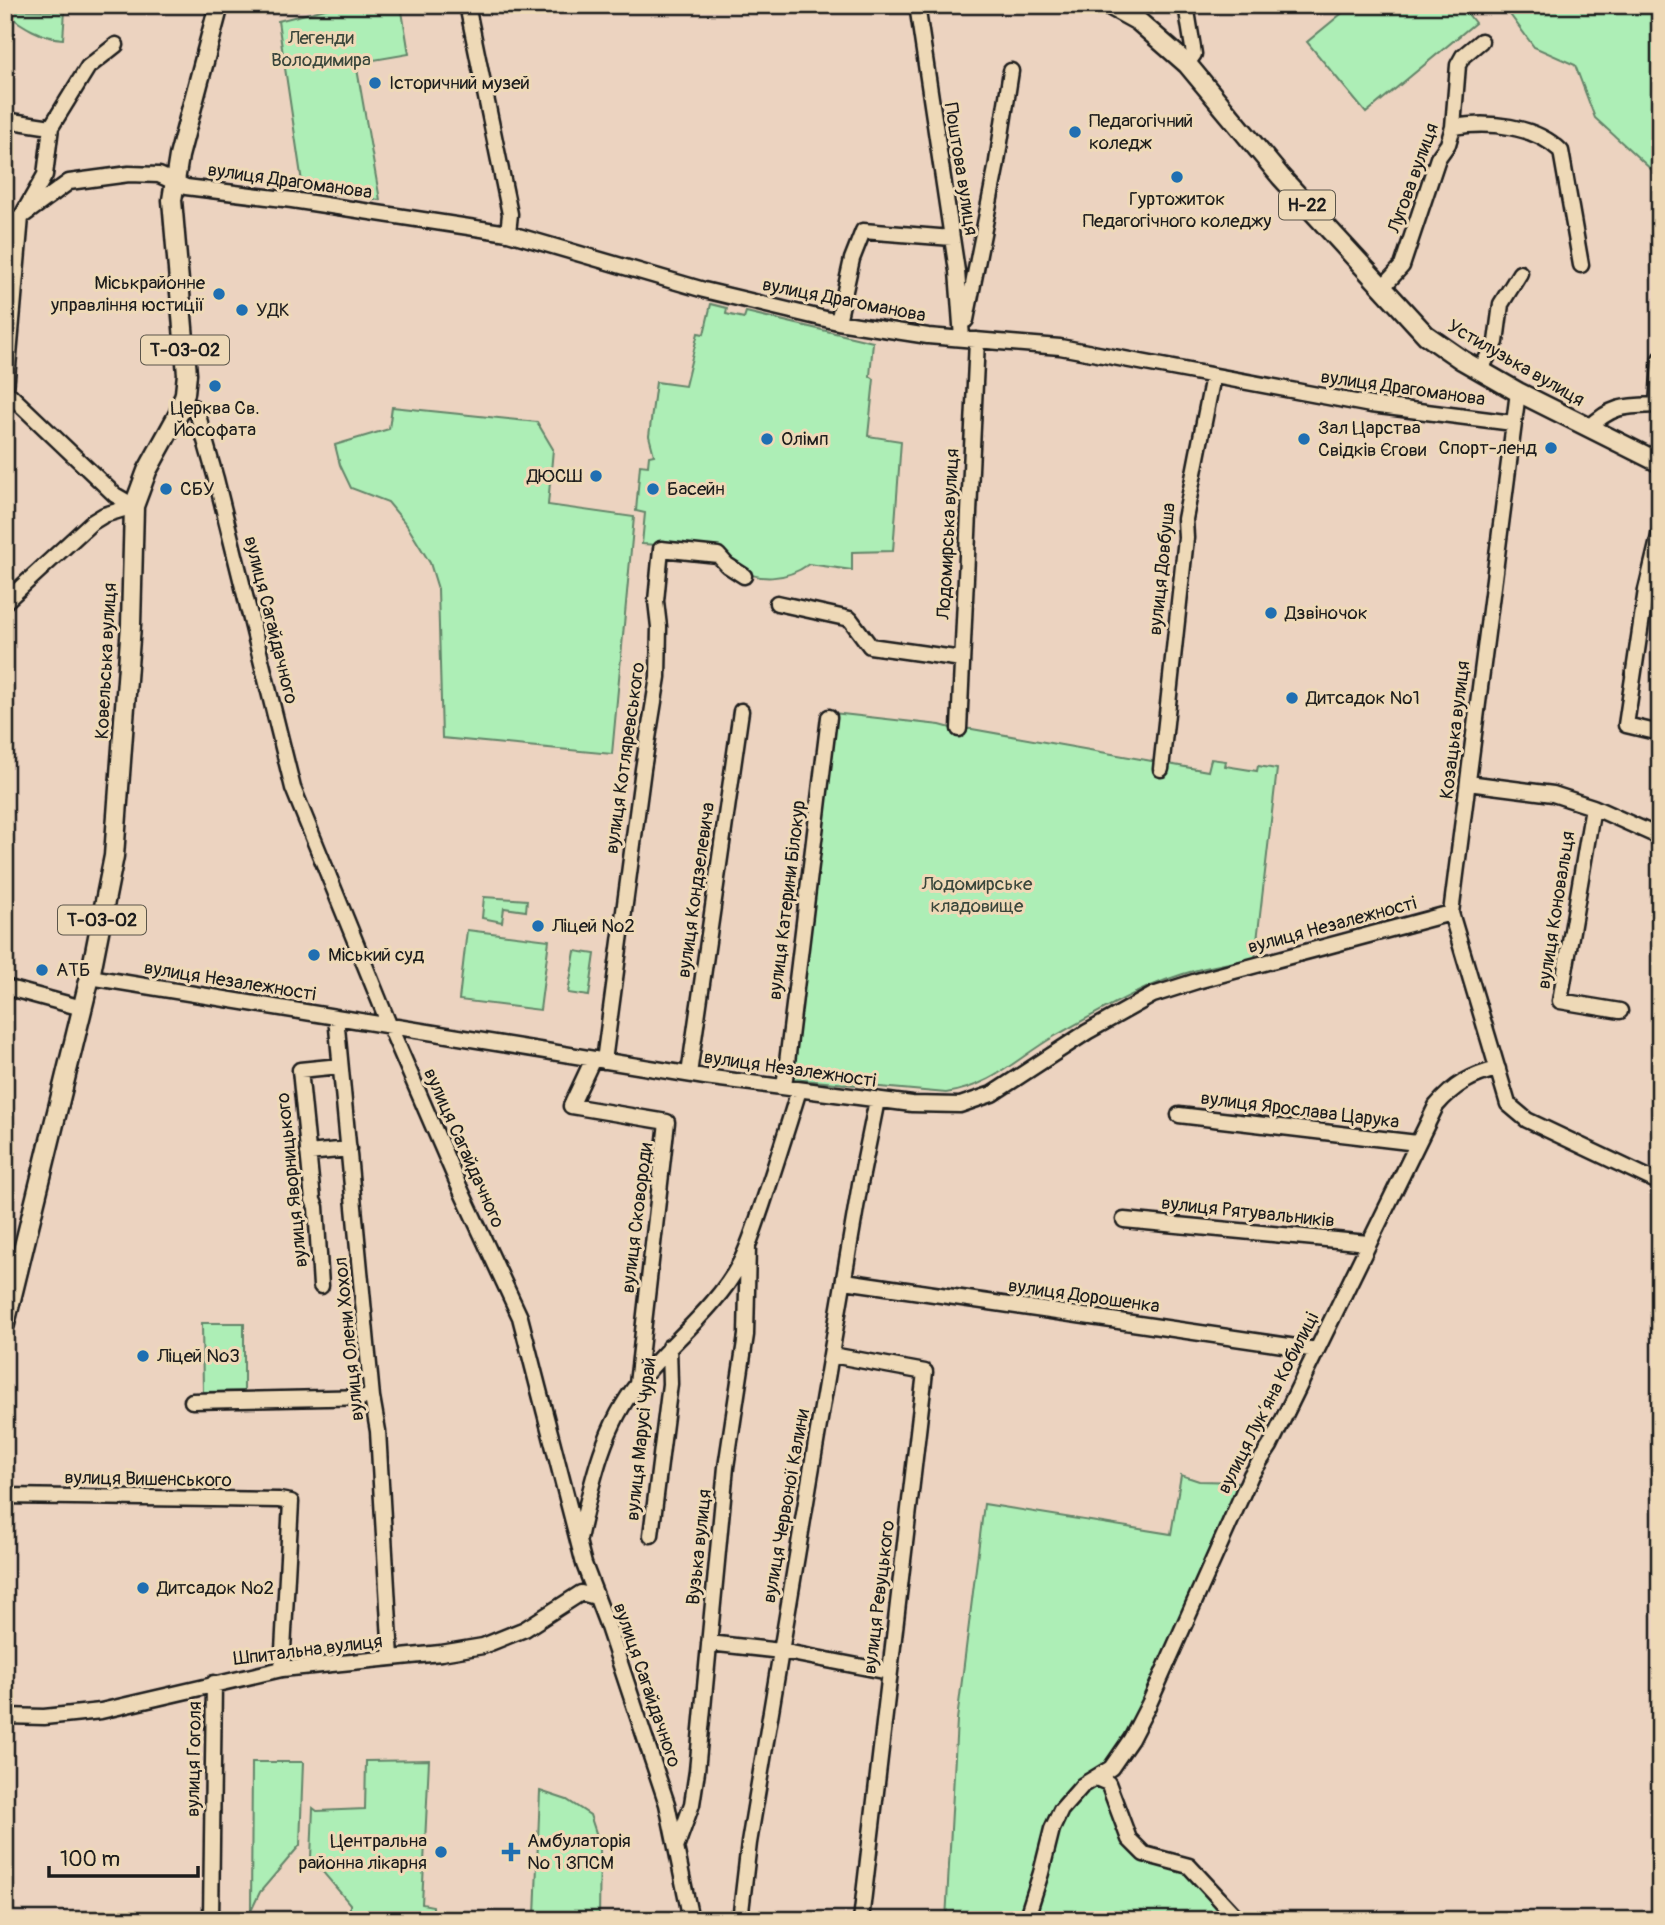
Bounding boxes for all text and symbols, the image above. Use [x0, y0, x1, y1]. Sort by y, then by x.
park label: Легенди Володимира [271, 26, 371, 72]
place label: Історичний музей [389, 71, 530, 95]
marker: Історичний музей [367, 75, 383, 91]
street label: Поштова вулиця [939, 101, 983, 237]
place label: Педагогічний коледж [1089, 109, 1193, 155]
street label: Лугова вулиця [1382, 120, 1444, 237]
marker: Педагогічний коледж [1067, 124, 1083, 140]
street label: вулиця Драгоманова [206, 158, 374, 204]
marker: Гуртожиток Педагогічного коледжу [1169, 169, 1185, 185]
place label: Гуртожиток Педагогічного коледжу [1083, 187, 1271, 233]
road number: Н-22 [1279, 190, 1335, 220]
place label: Міськрайонне управління юстиції [50, 271, 206, 317]
street label: вулиця Драгоманова [760, 272, 928, 328]
marker: Міськрайонне управління юстиції [211, 286, 227, 302]
place label: УДК [256, 298, 290, 322]
marker: УДК [234, 302, 250, 318]
street label: Устилузька вулиця [1443, 314, 1589, 412]
road number: Т-03-02 [141, 336, 229, 364]
street label: вулиця Драгоманова [1319, 365, 1487, 411]
marker: Церква Св. Йософата [207, 378, 223, 394]
place label: Церква Св. Йософата [170, 396, 260, 442]
place label: Зал Царства Свідків Єгови [1318, 416, 1427, 462]
place label: Олімп [781, 427, 829, 451]
marker: Олімп [759, 431, 775, 447]
marker: Зал Царства Свідків Єгови [1296, 431, 1312, 447]
place label: Спорт-ленд [1439, 436, 1538, 460]
marker: Спорт-ленд [1543, 440, 1559, 456]
street label: Лодомирська вулиця [931, 448, 964, 621]
place label: ДЮСШ [526, 464, 582, 488]
marker: ДЮСШ [588, 468, 604, 484]
place label: СБУ [180, 477, 215, 501]
place label: Басейн [667, 477, 725, 501]
marker: СБУ [158, 481, 174, 497]
marker: Басейн [645, 481, 661, 497]
street label: вулиця Довбуша [1143, 501, 1181, 636]
street label: вулиця Сагайдачного [239, 534, 303, 706]
street label: Ковельська вулиця [90, 582, 122, 740]
place label: Дзвіночок [1284, 601, 1368, 625]
marker: Дзвіночок [1263, 605, 1279, 621]
street label: Козацька вулиця [1435, 659, 1475, 801]
street label: вулиця Котляревського [600, 661, 650, 855]
place label: Дитсадок №1 [1305, 686, 1420, 710]
marker: Дитсадок №1 [1284, 690, 1300, 706]
street label: вулиця Катерини Білокур [763, 799, 811, 1001]
street label: вулиця Кондзелевича [672, 801, 720, 979]
street label: вулиця Коновальця [1532, 829, 1580, 991]
park label: Лодомирське кладовище [921, 872, 1033, 918]
street label: вулиця Незалежності [1245, 891, 1419, 959]
road number: Т-03-02 [58, 905, 146, 934]
place label: Ліцей №2 [551, 914, 635, 938]
marker: Ліцей №2 [530, 918, 546, 934]
place label: Міський суд [328, 943, 425, 967]
marker: Міський суд [306, 947, 322, 963]
street label: вулиця Незалежності [142, 956, 318, 1006]
place label: АТБ [56, 958, 90, 982]
marker: АТБ [34, 962, 50, 978]
street label: вулиця Незалежності [702, 1045, 878, 1093]
street label: вулиця Сагайдачного [418, 1065, 510, 1231]
street label: вулиця Ярослава Царука [1199, 1086, 1401, 1134]
street label: вулиця Яворницького [271, 1091, 313, 1269]
street label: вулиця Сковороди [616, 1141, 658, 1294]
street label: вулиця Рятувальників [1160, 1191, 1336, 1233]
street label: вулиця Олени Хохол [328, 1256, 370, 1422]
street label: вулиця Дорошенка [1007, 1273, 1161, 1319]
street label: вулиця Лукʼяна Кобилиці [1212, 1308, 1324, 1498]
place label: Ліцей №3 [156, 1344, 240, 1368]
marker: Ліцей №3 [135, 1348, 151, 1364]
street label: вулиця Марусі Чурай [620, 1356, 662, 1522]
street label: вулиця Червоної Калини [757, 1407, 815, 1605]
street label: вулиця Вишенського [64, 1466, 232, 1492]
street label: Вузька вулиця [681, 1488, 717, 1606]
street label: вулиця Ревуцького [858, 1519, 900, 1675]
place label: Дитсадок №2 [156, 1576, 274, 1600]
marker: Дитсадок №2 [135, 1580, 151, 1596]
street label: вулиця Сагайдачного [608, 1600, 686, 1770]
street label: Шпитальна вулиця [232, 1629, 384, 1671]
street label: вулиця Гоголя [181, 1701, 207, 1817]
place label: Центральна районна лікарня [299, 1829, 427, 1875]
place label: Амбулаторія № 1 ЗПСМ [527, 1829, 631, 1875]
scale bar [49, 1834, 198, 1878]
marker: Амбулаторія № 1 ЗПСМ [501, 1842, 521, 1862]
marker: Центральна районна лікарня [433, 1844, 449, 1860]
text: 100 m [60, 1846, 120, 1873]

